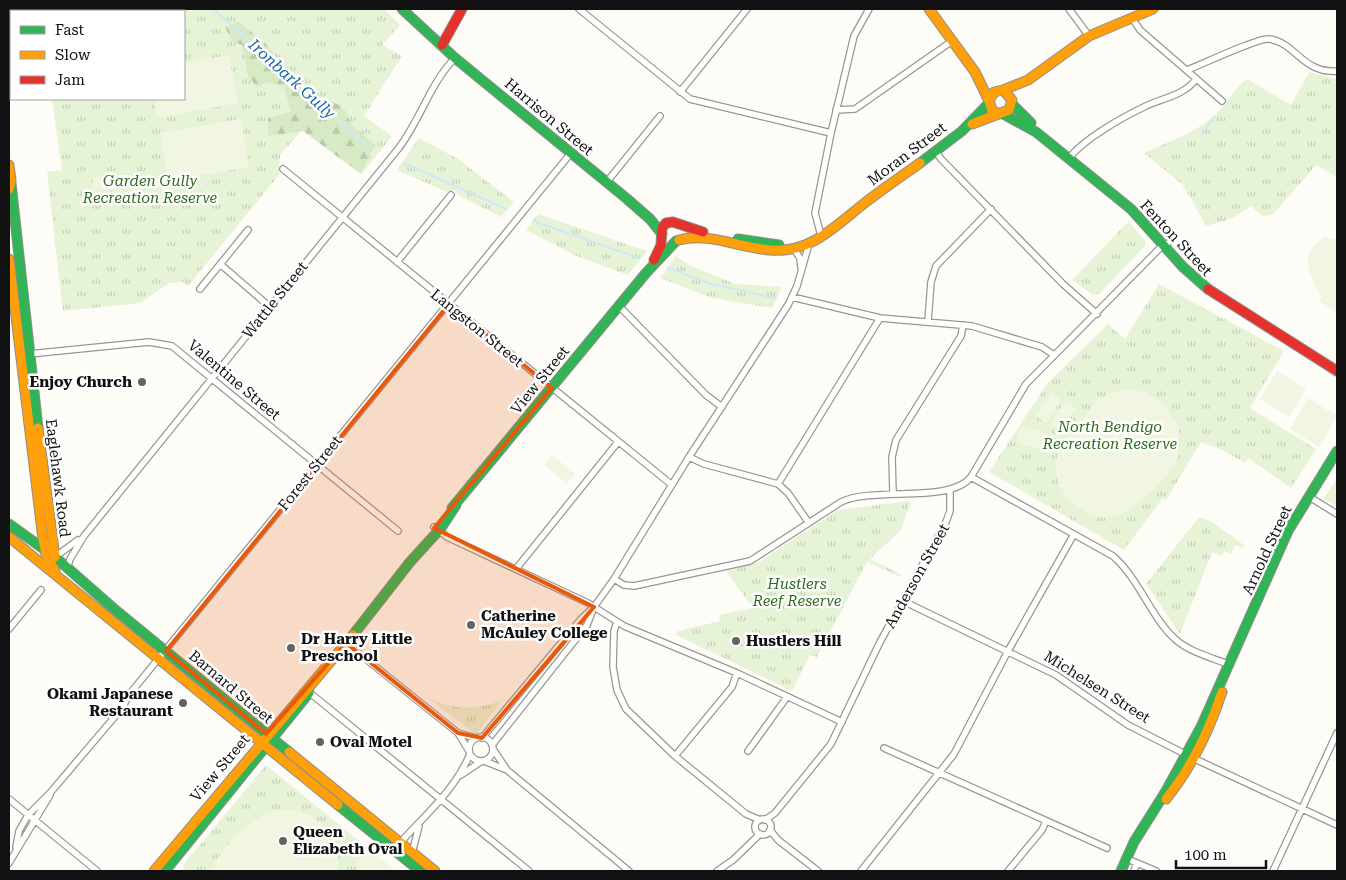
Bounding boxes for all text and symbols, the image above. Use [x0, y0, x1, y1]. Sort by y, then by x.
legend [10, 10, 185, 100]
text: Fast [55, 21, 85, 39]
water label: Ironbark Gully [244, 35, 340, 123]
text: Slow [55, 46, 91, 64]
text: Jam [55, 71, 85, 89]
street label: Harrison Street [501, 75, 597, 160]
street label: Moran Street [864, 118, 950, 189]
park label: Garden Gully Recreation Reserve [82, 172, 218, 207]
street label: Fenton Street [1136, 196, 1216, 280]
street label: Wattle Street [239, 258, 312, 342]
street label: Langston Street [427, 285, 527, 371]
street label: Valentine Street [184, 336, 284, 424]
street label: View Street [507, 342, 573, 418]
place label: Enjoy Church [29, 373, 132, 391]
marker: Enjoy Church [136, 376, 148, 388]
street label: Eaglehawk Road [42, 418, 74, 539]
park label: North Bendigo Recreation Reserve [1042, 418, 1178, 453]
street label: Forest Street [274, 432, 346, 514]
street label: Arnold Street [1238, 502, 1296, 598]
street label: Anderson Street [881, 520, 953, 632]
park label: Hustlers Reef Reserve [752, 575, 842, 610]
place label: Catherine McAuley College [481, 607, 608, 642]
marker: Catherine McAuley College [465, 619, 477, 631]
place label: Dr Harry Little Preschool [301, 630, 412, 665]
place label: Hustlers Hill [746, 632, 841, 650]
marker: Hustlers Hill [730, 635, 742, 647]
marker: Dr Harry Little Preschool [285, 642, 297, 654]
street label: Barnard Street [185, 647, 277, 728]
street label: Michelsen Street [1041, 647, 1154, 727]
place label: Okami Japanese Restaurant [47, 685, 173, 720]
marker: Okami Japanese Restaurant [177, 697, 189, 709]
street label: View Street [187, 730, 254, 805]
place label: Oval Motel [330, 733, 412, 751]
marker: Oval Motel [314, 736, 326, 748]
place label: Queen Elizabeth Oval [293, 823, 403, 858]
marker: Queen Elizabeth Oval [277, 835, 289, 847]
scale bar [1176, 838, 1266, 870]
text: 100 m [1184, 846, 1227, 864]

